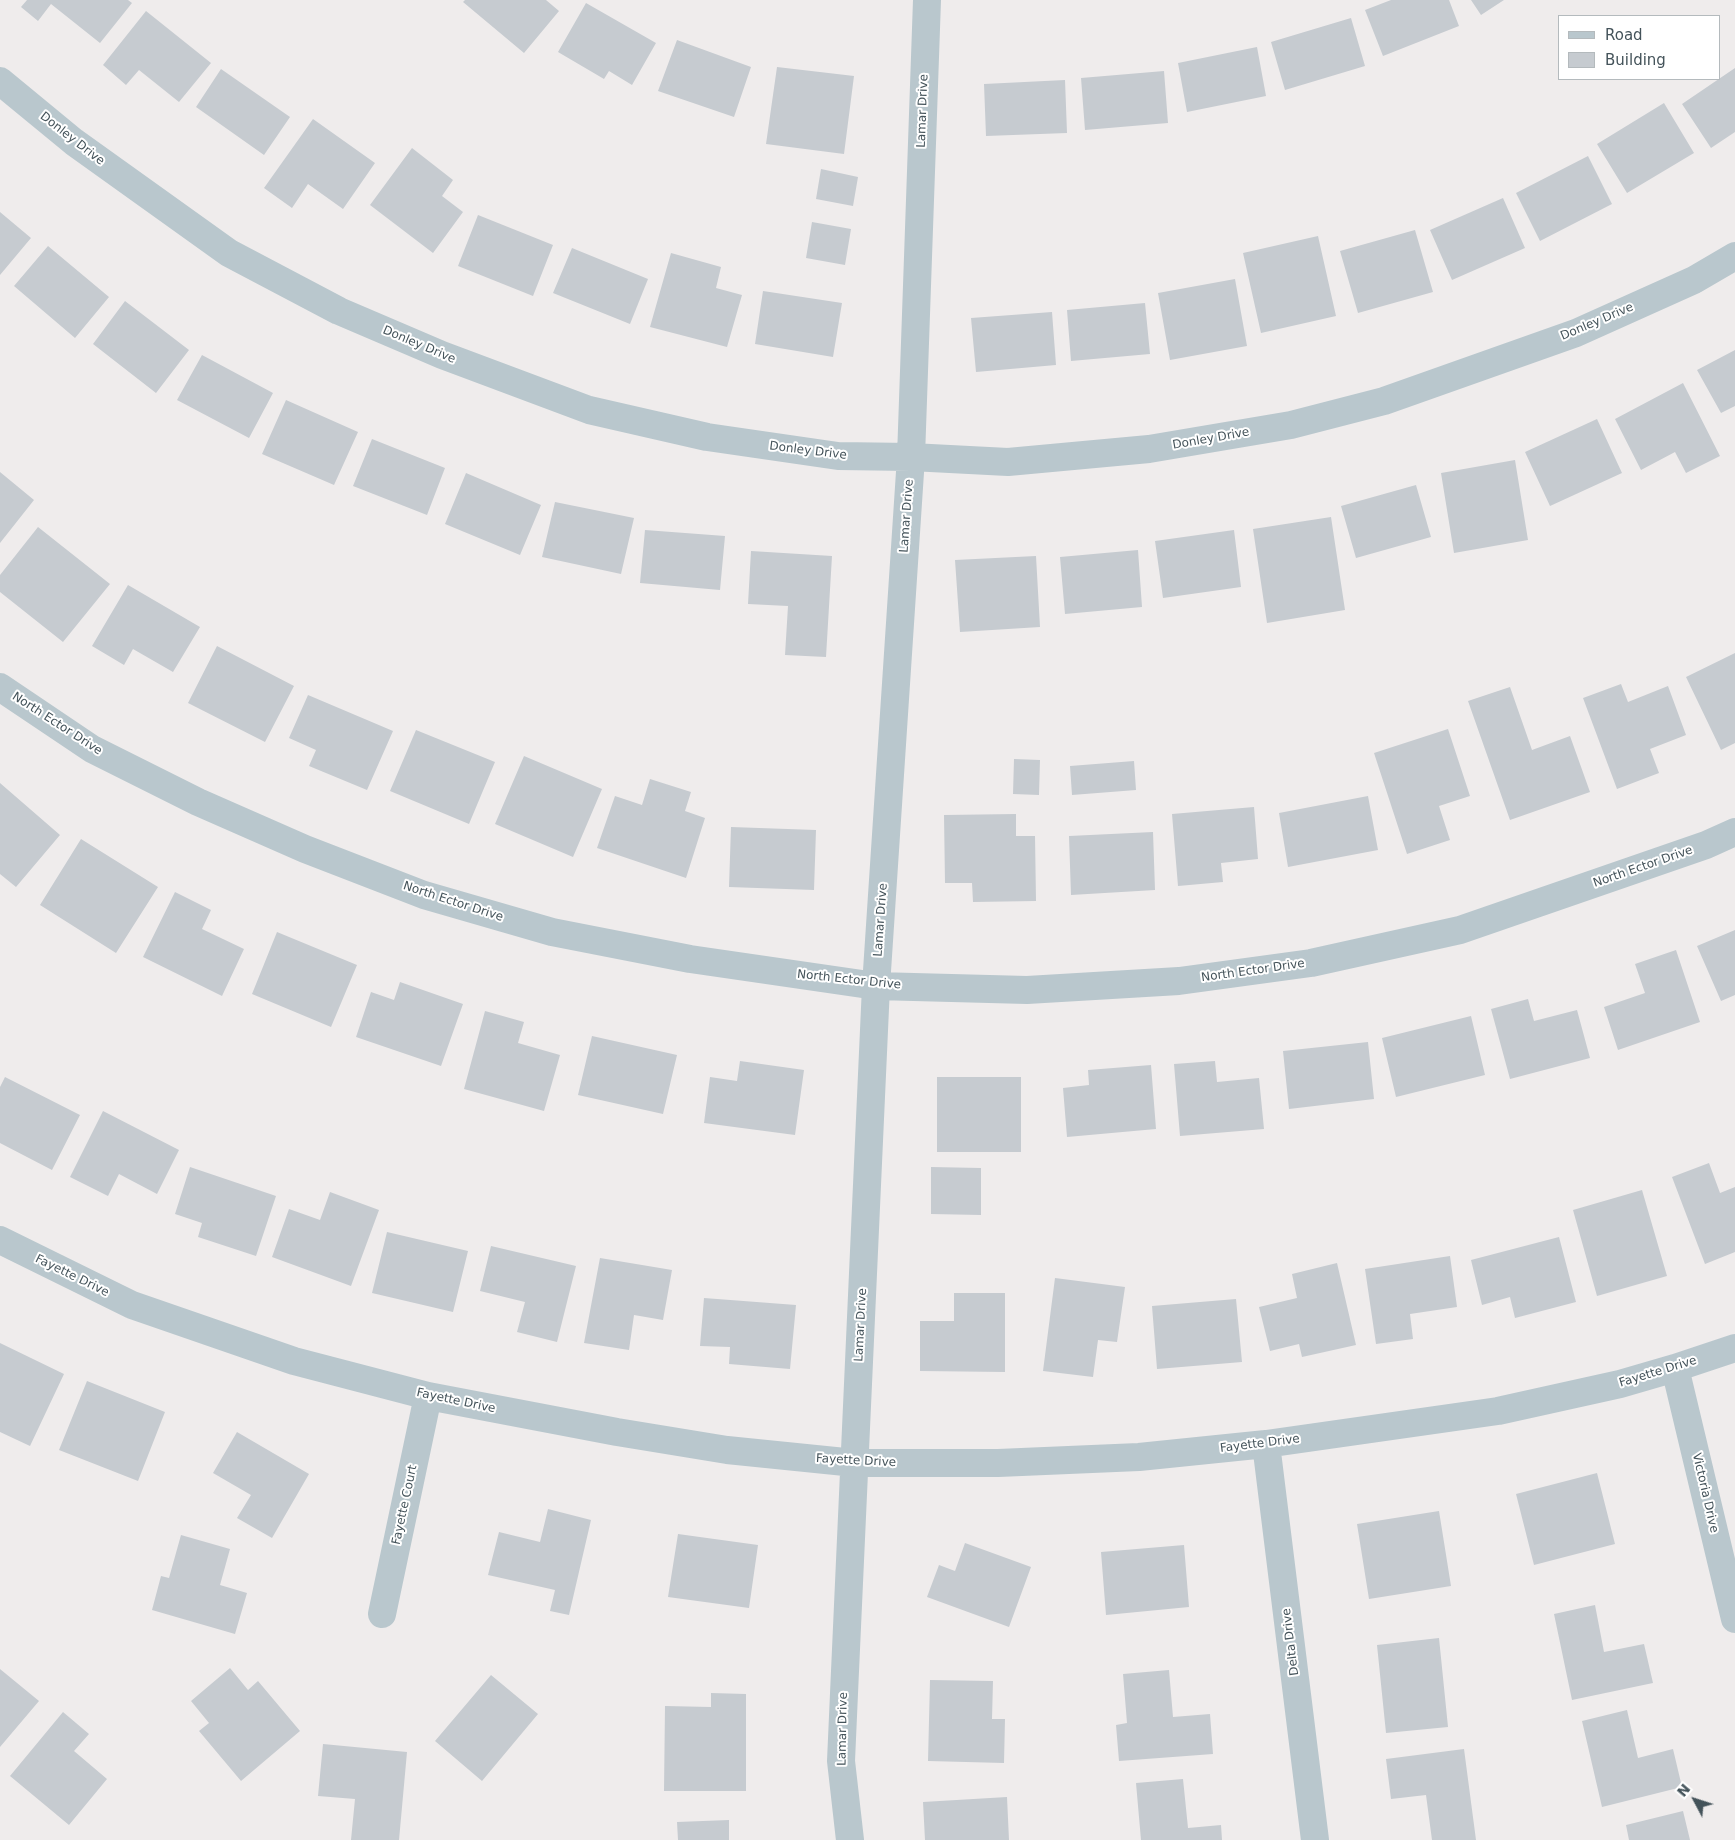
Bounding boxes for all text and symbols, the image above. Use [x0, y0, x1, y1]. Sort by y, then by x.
legend [1558, 15, 1720, 80]
text: Road [1605, 26, 1643, 44]
text: Building [1605, 51, 1666, 69]
street label: Lamar Drive [915, 74, 931, 148]
street label: Donley Drive [37, 109, 107, 169]
street label: Donley Drive [1558, 300, 1636, 344]
street label: Donley Drive [380, 323, 458, 367]
street label: Donley Drive [1171, 425, 1251, 453]
street label: Donley Drive [769, 439, 847, 463]
street label: Lamar Drive [897, 479, 917, 553]
street label: North Ector Drive [9, 690, 105, 758]
street label: North Ector Drive [1591, 843, 1695, 891]
street label: North Ector Drive [401, 879, 505, 925]
street label: Lamar Drive [871, 883, 891, 957]
street label: North Ector Drive [1200, 957, 1306, 985]
street label: North Ector Drive [796, 967, 902, 993]
street label: Fayette Drive [33, 1252, 111, 1300]
street label: Lamar Drive [852, 1288, 870, 1362]
street label: Fayette Drive [1618, 1353, 1698, 1391]
street label: Fayette Drive [415, 1386, 497, 1416]
street label: Fayette Drive [1219, 1432, 1301, 1456]
street label: Fayette Drive [816, 1452, 896, 1470]
street label: Victoria Drive [1689, 1452, 1721, 1534]
street label: Fayette Court [390, 1464, 420, 1546]
street label: Delta Drive [1280, 1607, 1302, 1677]
street label: Lamar Drive [835, 1692, 851, 1766]
north arrow [1670, 1775, 1720, 1825]
text: N [1674, 1781, 1693, 1800]

